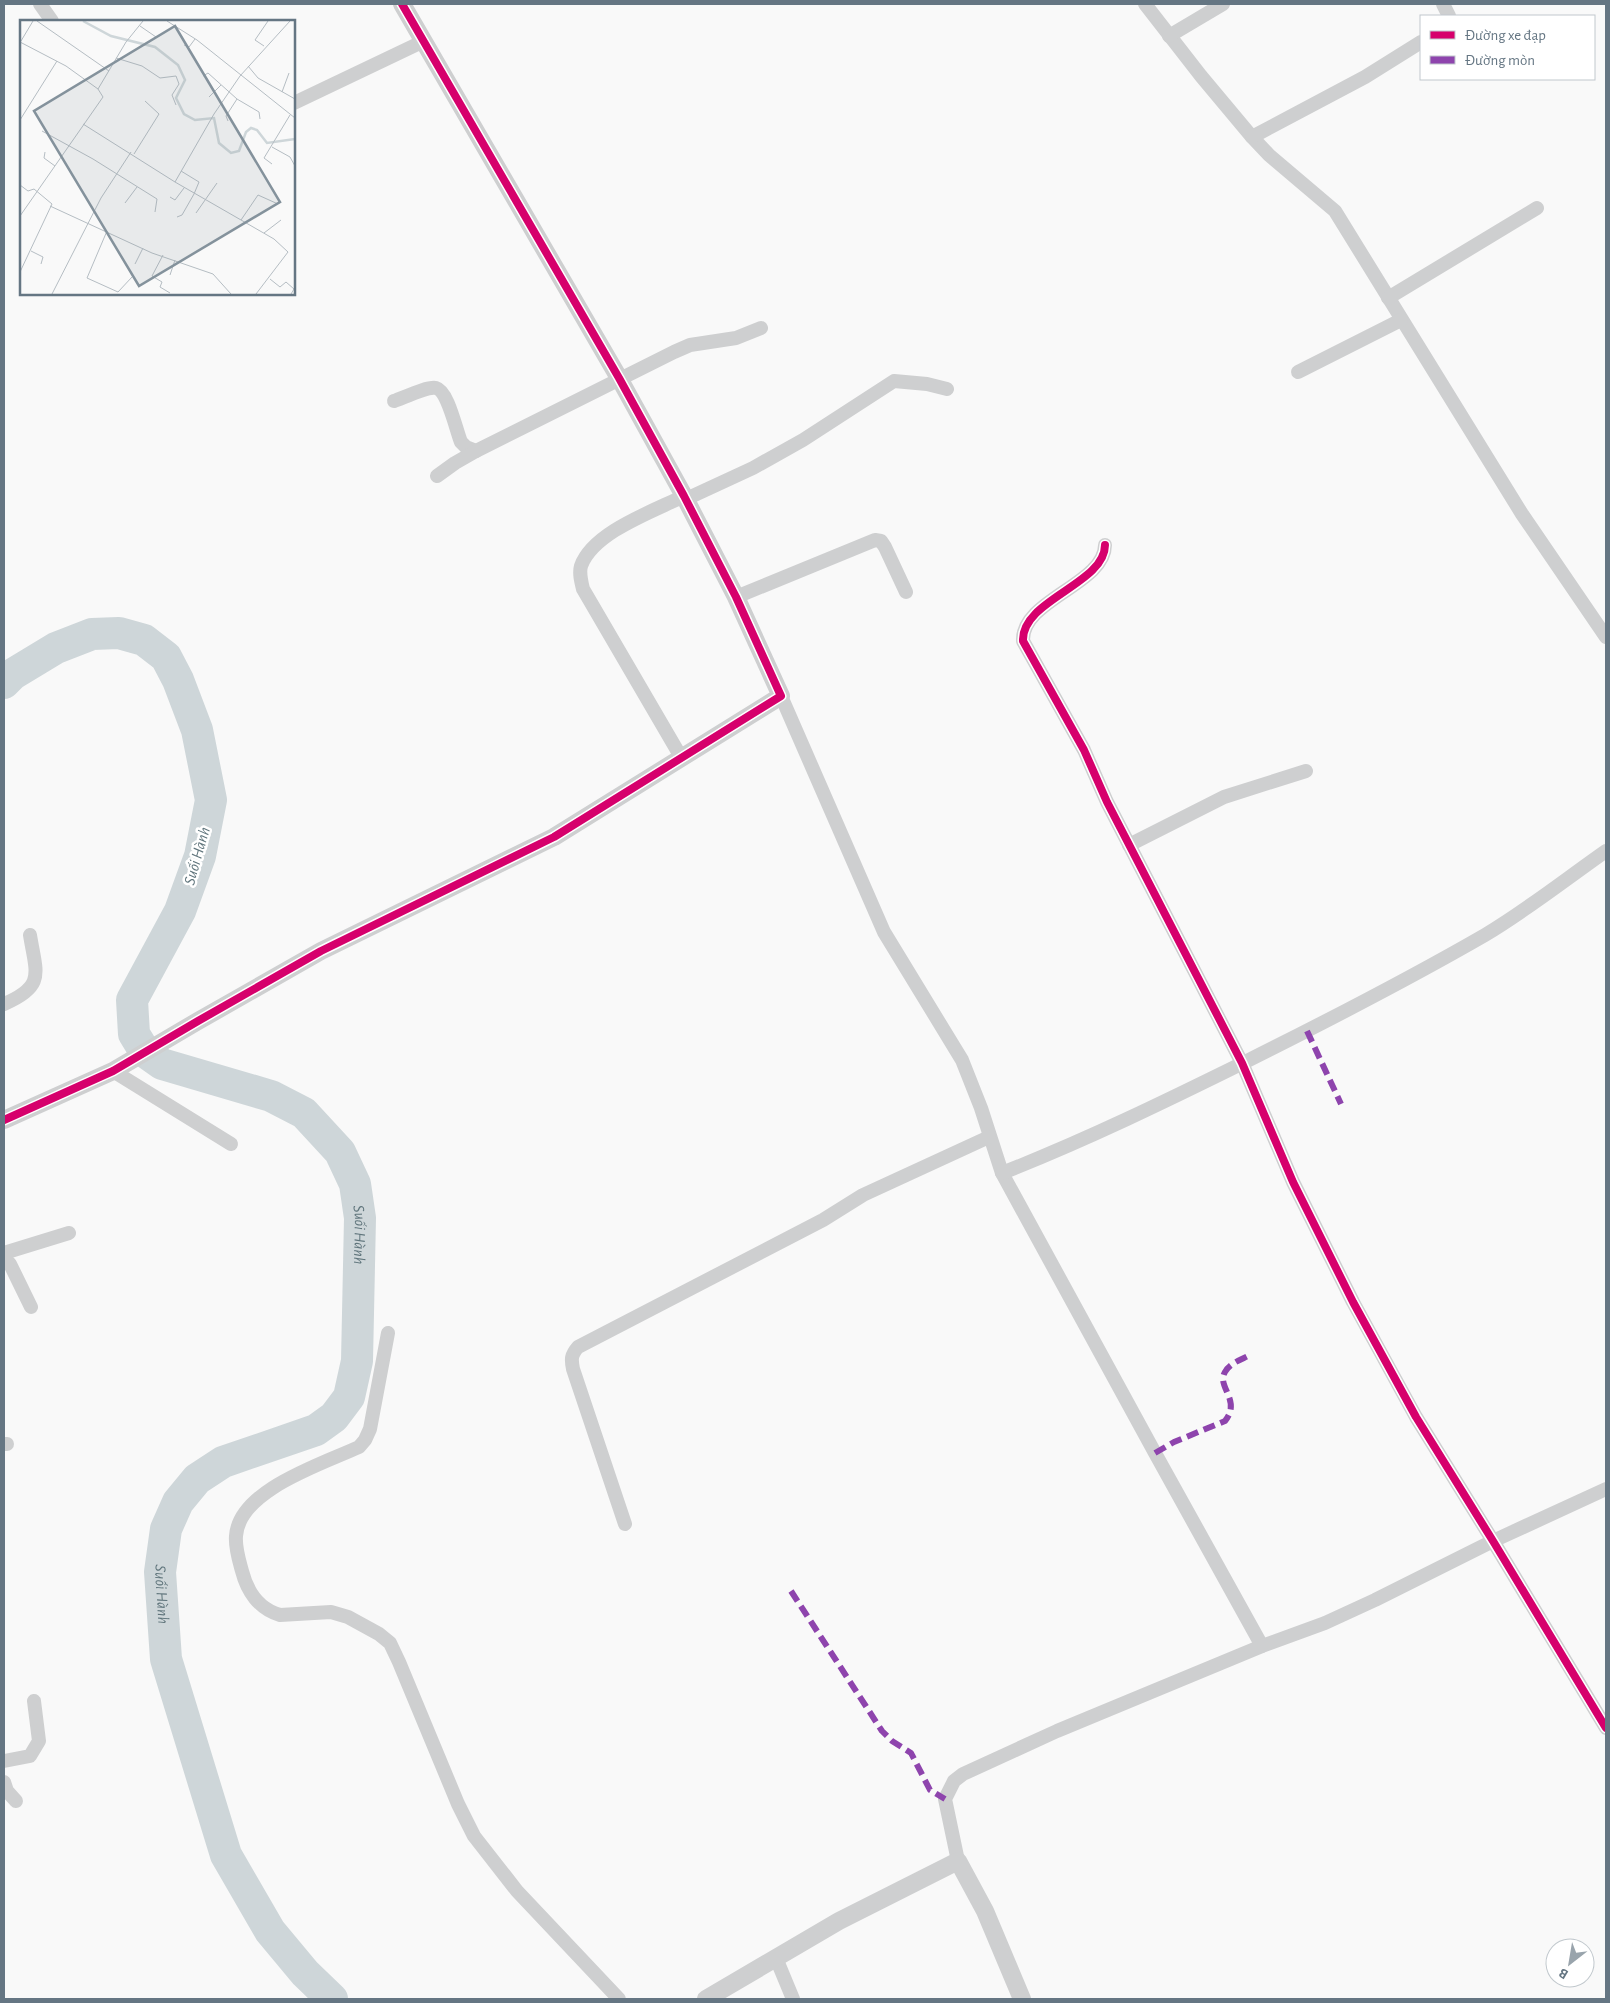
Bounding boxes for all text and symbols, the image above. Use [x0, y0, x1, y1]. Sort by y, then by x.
legend [1420, 15, 1595, 80]
inset map [20, 20, 295, 295]
text: Đường xe đạp [1465, 28, 1546, 43]
text: Đường mòn [1465, 53, 1535, 68]
water label: Suối Hành [181, 825, 213, 887]
water label: Suối Hành [350, 1204, 368, 1264]
water label: Suối Hành [152, 1564, 172, 1624]
north arrow [1545, 1938, 1595, 1988]
text: B [1557, 1965, 1571, 1981]

